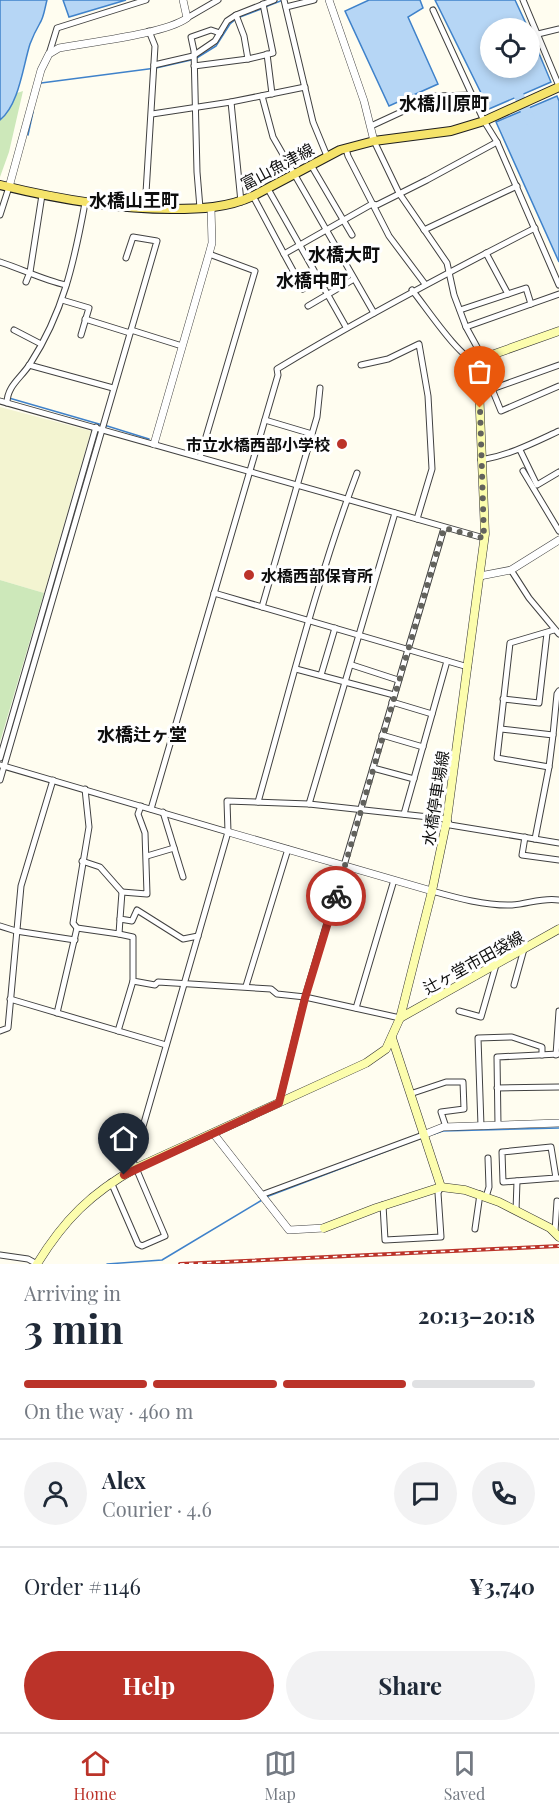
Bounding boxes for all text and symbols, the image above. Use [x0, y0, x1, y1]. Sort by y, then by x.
map controls [480, 18, 540, 78]
button: locate [480, 18, 540, 78]
district label: 水橋川原町 [399, 91, 489, 115]
street label: 富山魚津線 [237, 138, 317, 194]
district label: 水橋山王町 [89, 188, 179, 212]
district label: 水橋大町 [308, 242, 380, 266]
district label: 水橋中町 [276, 268, 348, 292]
pin [454, 346, 505, 408]
icon: bag [463, 355, 496, 388]
place label: 市立水橋西部小学校 [186, 434, 330, 455]
marker: 市立水橋西部小学校 [335, 437, 349, 451]
place label: 水橋西部保育所 [261, 565, 373, 586]
marker: 水橋西部保育所 [242, 568, 256, 582]
district label: 水橋辻ヶ堂 [97, 722, 187, 746]
street label: 水橋停車場線 [417, 749, 453, 847]
courier [306, 866, 366, 926]
icon: bike [320, 880, 353, 913]
street label: 辻ヶ堂市田袋線 [419, 926, 527, 998]
pin [98, 1113, 149, 1175]
icon: home [107, 1122, 140, 1155]
text: Arriving in [24, 1279, 121, 1306]
text: 20:13–20:18 [418, 1300, 535, 1330]
text: 3 min [24, 1302, 123, 1354]
text: On the way · 460 m [24, 1397, 193, 1424]
button: person [24, 1462, 87, 1525]
button: chat [394, 1462, 457, 1525]
button: phone [472, 1462, 535, 1525]
text: Alex [102, 1465, 146, 1495]
text: Courier · 4.6 [102, 1495, 212, 1522]
text: Order #1146 [24, 1571, 141, 1601]
text: ¥3,740 [469, 1571, 535, 1601]
button: Help [24, 1651, 274, 1720]
button: Share [286, 1651, 535, 1720]
tab: Home [74, 1747, 116, 1804]
tab: Map [264, 1747, 297, 1804]
tab: Saved [444, 1747, 485, 1804]

